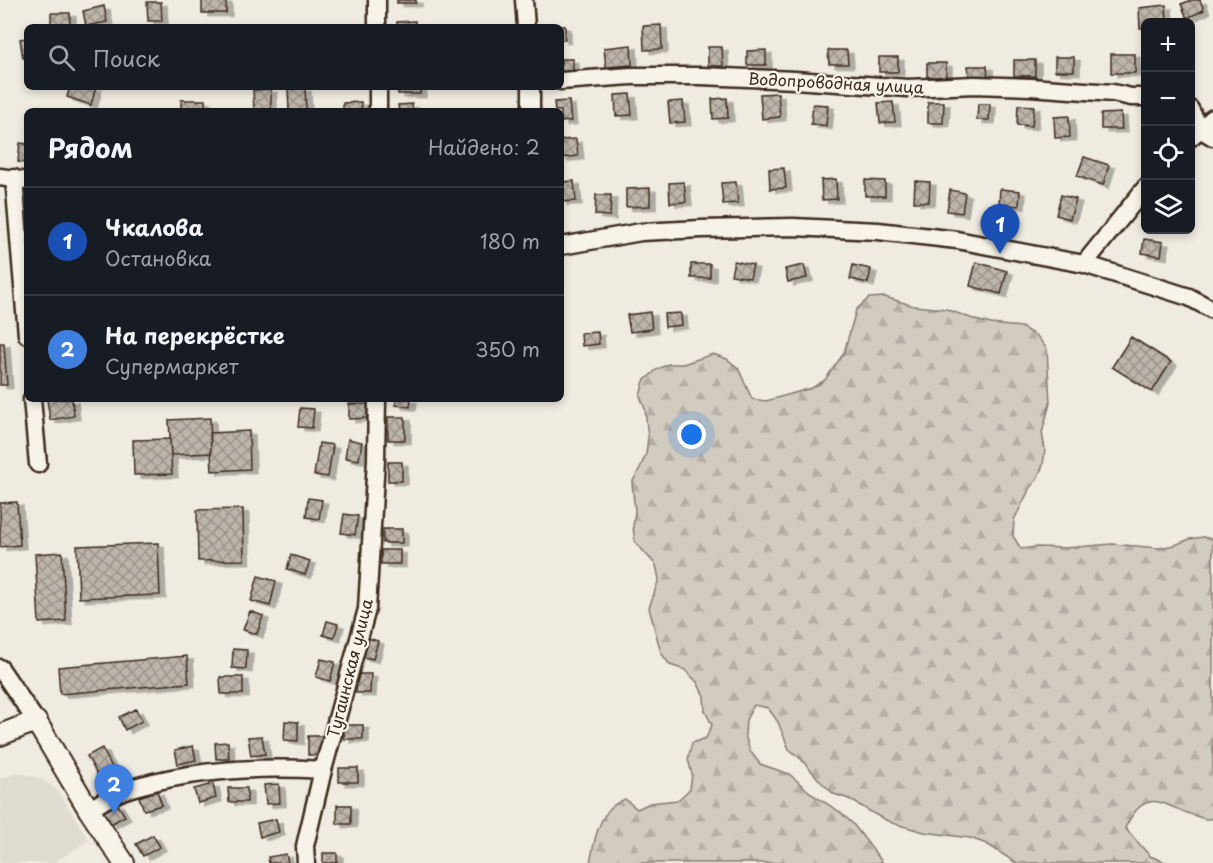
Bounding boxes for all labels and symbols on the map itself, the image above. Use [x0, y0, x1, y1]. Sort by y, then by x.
street label: Водопроводная улица [748, 65, 924, 99]
pin: 1 [980, 204, 1020, 254]
your location [677, 420, 706, 449]
street label: Тугаинская улица [320, 596, 378, 740]
pin: 2 [94, 764, 134, 814]

